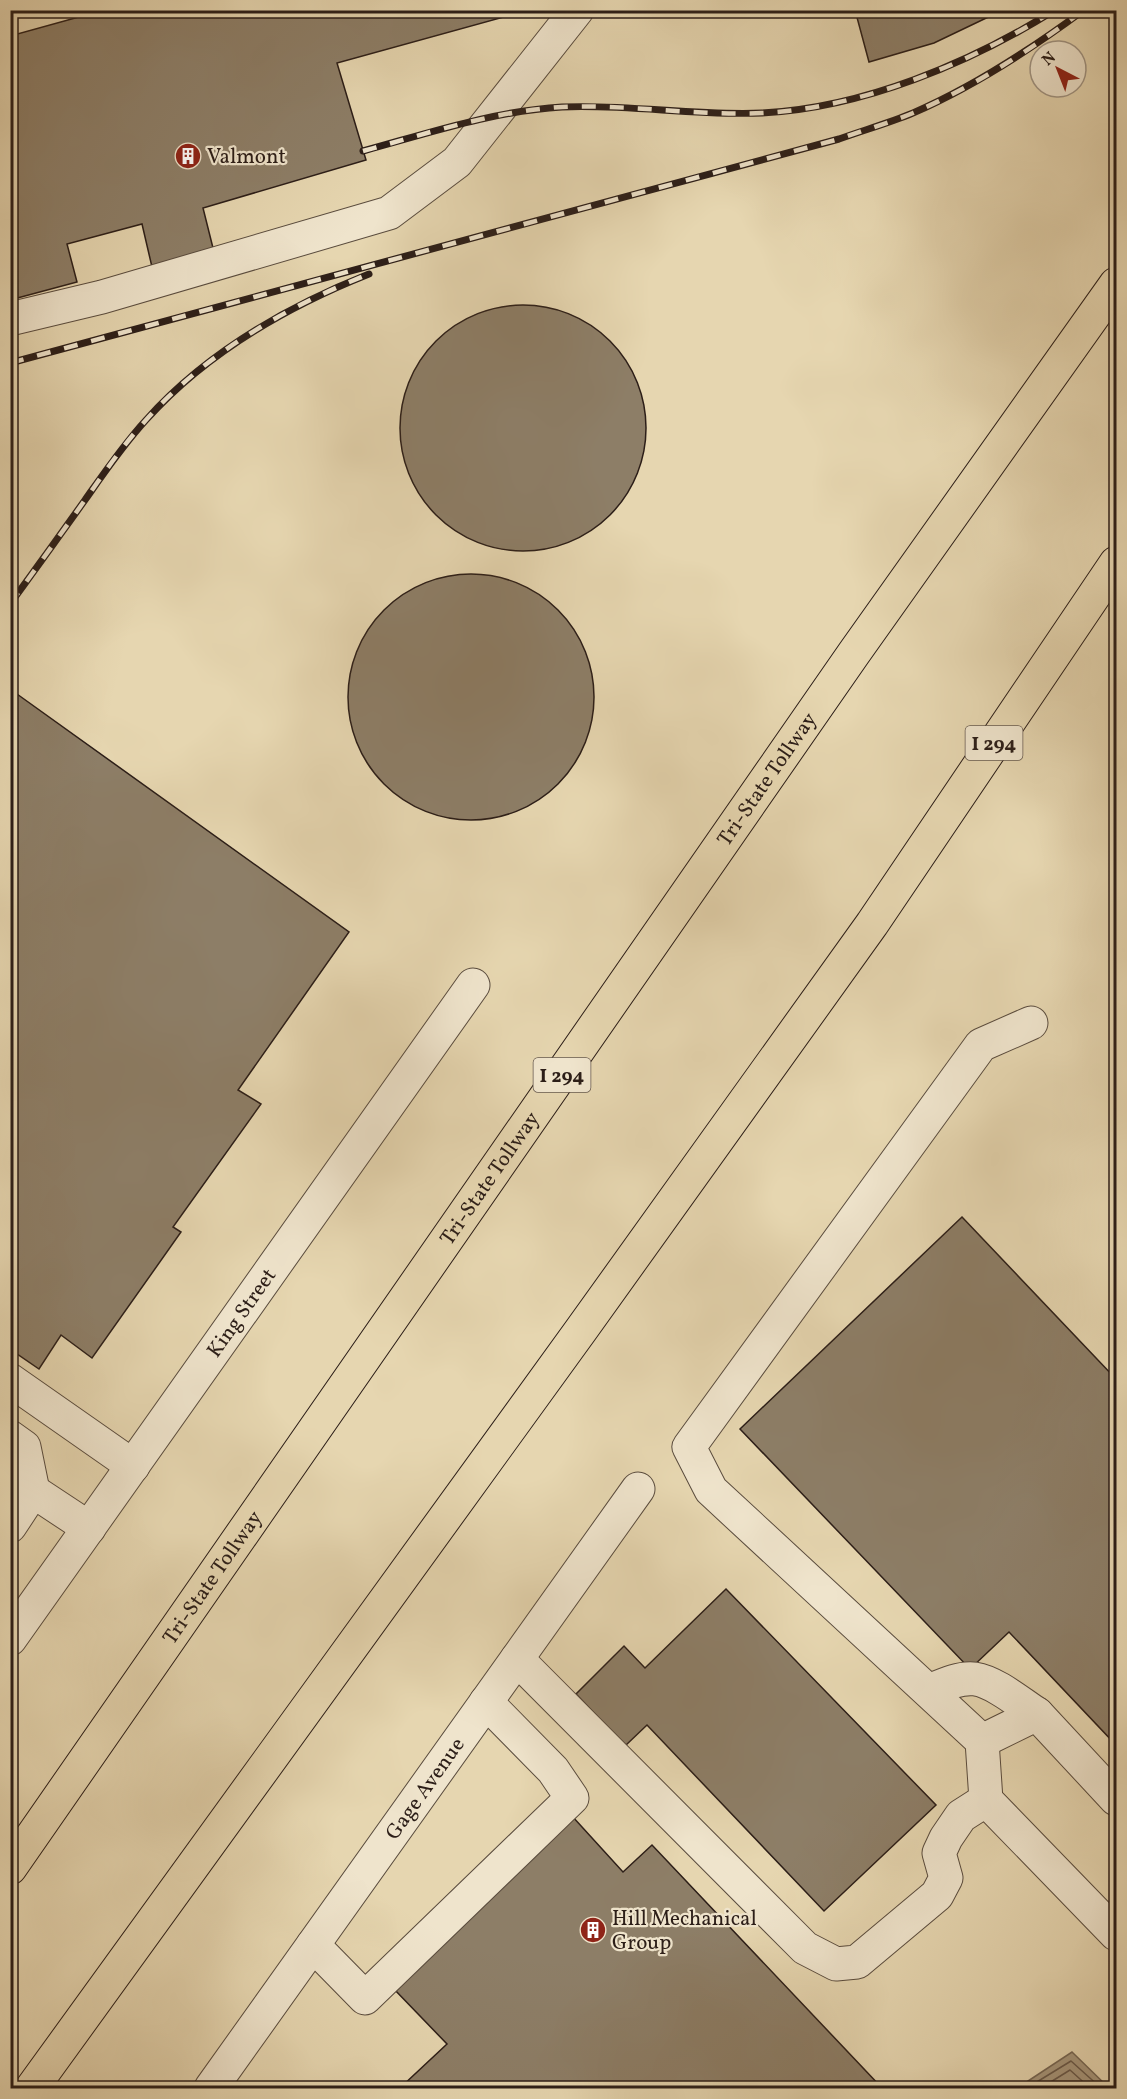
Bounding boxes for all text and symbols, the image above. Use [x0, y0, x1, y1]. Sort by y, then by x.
north arrow [1028, 39, 1088, 99]
text: N [1038, 47, 1061, 71]
building icon: Valmont [173, 141, 203, 171]
place label: Valmont [207, 143, 286, 172]
street label: Tri-State Tollway [711, 707, 825, 853]
road number: I 294 [966, 726, 1022, 760]
road number: I 294 [534, 1058, 590, 1092]
street label: Tri-State Tollway [434, 1106, 548, 1252]
street label: King Street [201, 1263, 284, 1364]
street label: Tri-State Tollway [156, 1505, 270, 1651]
street label: Gage Avenue [379, 1732, 472, 1846]
place label: Hill Mechanical Group [612, 1905, 757, 1958]
building icon: Hill Mechanical Group [578, 1915, 608, 1945]

